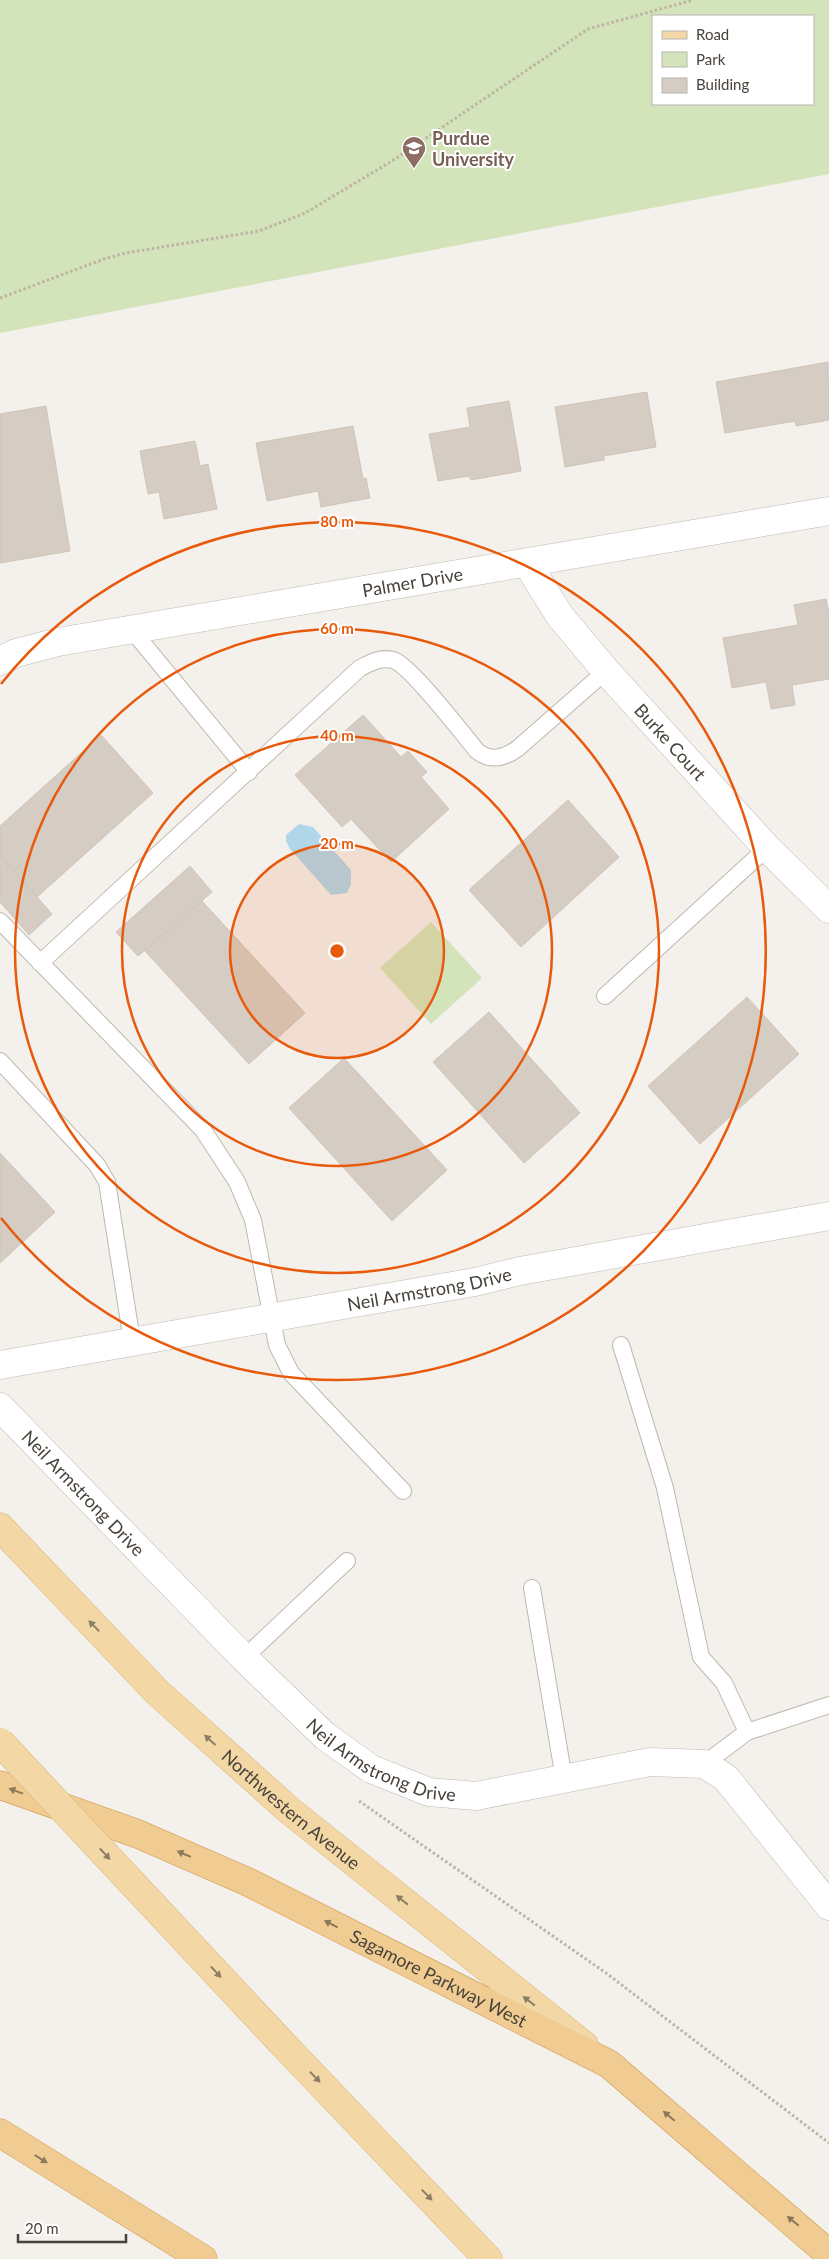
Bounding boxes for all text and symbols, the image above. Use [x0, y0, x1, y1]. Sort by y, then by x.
legend [652, 15, 814, 105]
text: Road [696, 25, 729, 43]
text: Park [696, 50, 726, 68]
text: Building [696, 75, 749, 93]
place label: Purdue University [432, 127, 514, 170]
school or university icon: Purdue University [401, 135, 427, 169]
text: 80 m [320, 512, 354, 530]
street label: Palmer Drive [361, 562, 465, 601]
text: 60 m [320, 619, 354, 637]
street label: Burke Court [630, 699, 711, 785]
text: 40 m [320, 726, 354, 744]
text: 20 m [320, 834, 354, 852]
centre of rings [328, 942, 346, 960]
street label: Neil Armstrong Drive [345, 1262, 514, 1315]
street label: Neil Armstrong Drive [18, 1426, 150, 1561]
one-way arrow [88, 1621, 100, 1633]
street label: Neil Armstrong Drive [302, 1714, 457, 1805]
one-way arrow [205, 1734, 217, 1746]
street label: Northwestern Avenue [218, 1745, 365, 1874]
one-way arrow [8, 1787, 23, 1795]
one-way arrow [99, 1847, 111, 1859]
one-way arrow [177, 1850, 191, 1858]
one-way arrow [396, 1895, 409, 1906]
one-way arrow [324, 1920, 338, 1928]
street label: Sagamore Parkway West [347, 1924, 531, 2032]
one-way arrow [210, 1966, 222, 1978]
one-way arrow [523, 1996, 536, 2007]
one-way arrow [309, 2071, 321, 2083]
one-way arrow [663, 2110, 676, 2121]
one-way arrow [35, 2154, 48, 2164]
one-way arrow [421, 2188, 433, 2200]
scale bar [18, 2212, 125, 2244]
one-way arrow [787, 2215, 799, 2227]
text: 20 m [25, 2219, 59, 2237]

